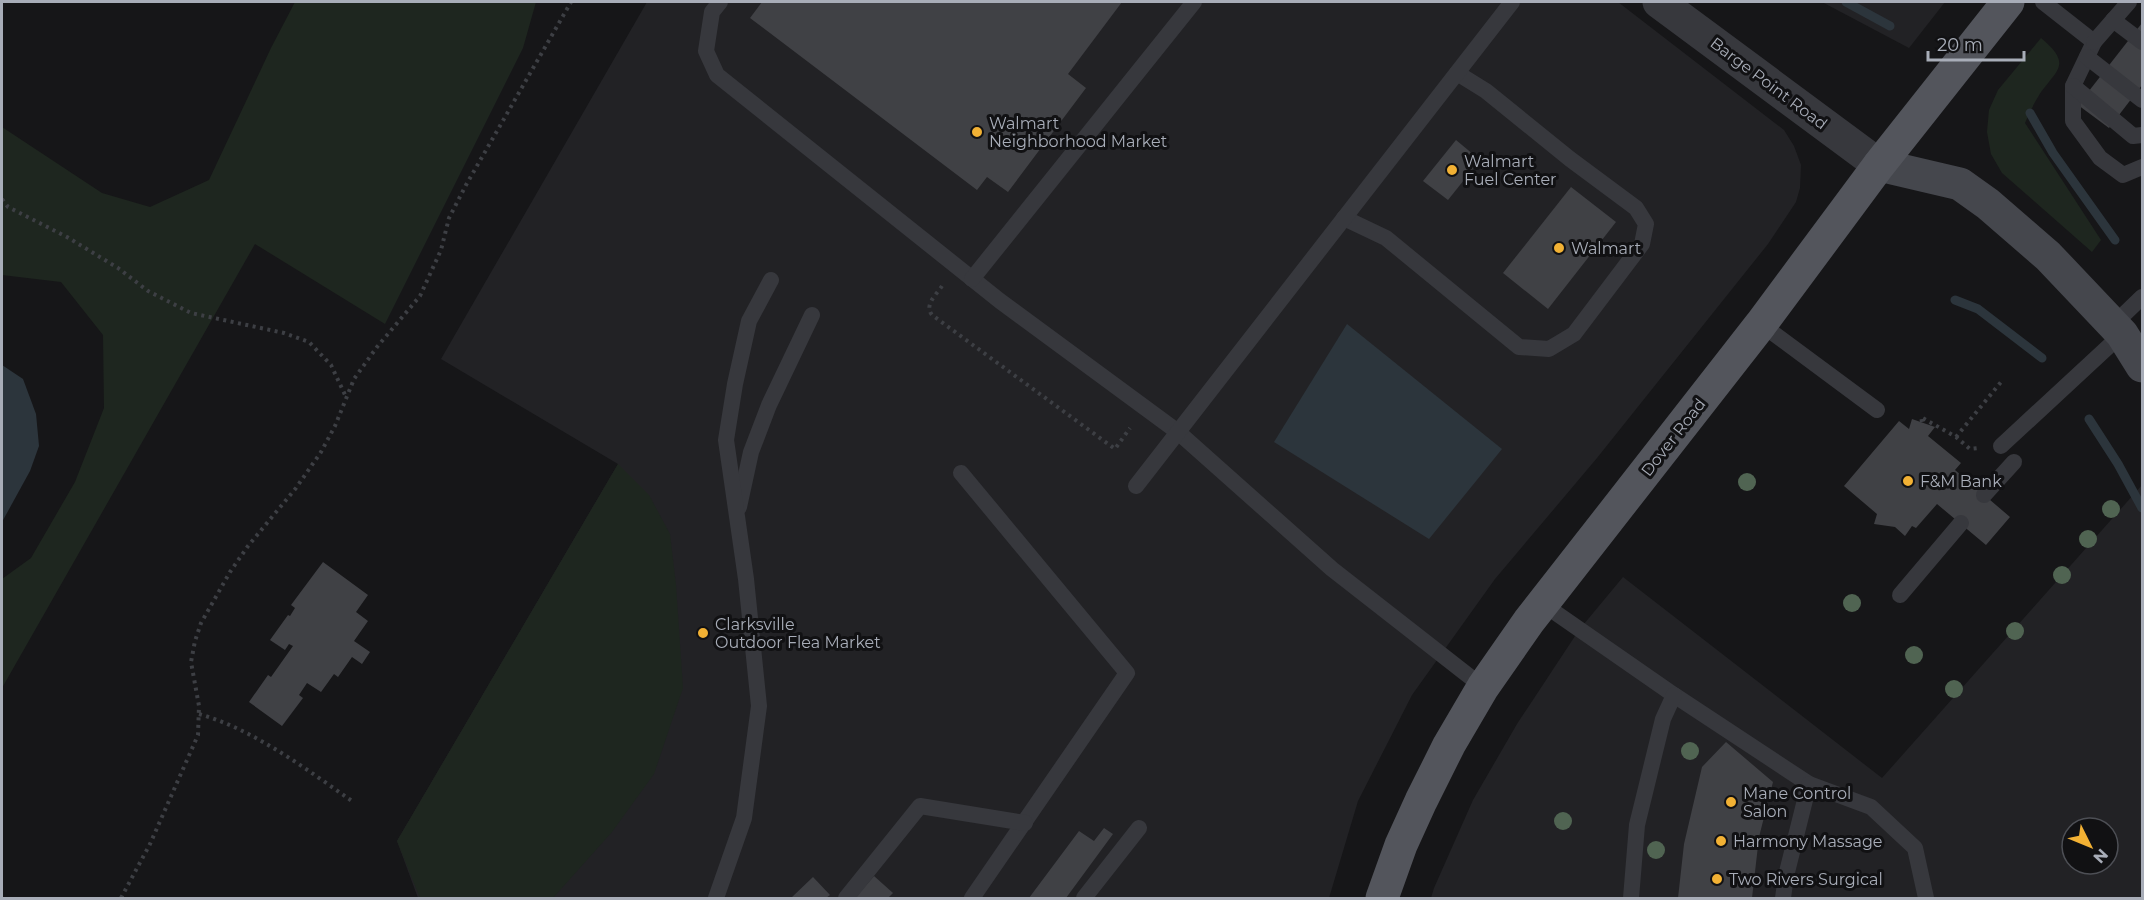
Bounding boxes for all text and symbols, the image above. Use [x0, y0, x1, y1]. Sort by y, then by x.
scale bar [1928, 24, 2024, 62]
street label: Barge Point Road [1706, 33, 1831, 134]
text: 20 m [1937, 34, 1983, 56]
place label: Walmart Neighborhood Market [989, 114, 1168, 151]
marker: Walmart Neighborhood Market [970, 125, 984, 139]
place label: Walmart Fuel Center [1464, 152, 1557, 189]
marker: Walmart Fuel Center [1445, 163, 1459, 177]
place label: Walmart [1571, 239, 1642, 258]
marker: Walmart [1552, 241, 1566, 255]
street label: Dover Road [1637, 395, 1710, 480]
place label: F&M Bank [1920, 472, 2002, 491]
marker: F&M Bank [1901, 474, 1915, 488]
place label: Clarksville Outdoor Flea Market [715, 615, 881, 652]
marker: Clarksville Outdoor Flea Market [696, 626, 710, 640]
place label: Mane Control Salon [1743, 784, 1851, 821]
marker: Mane Control Salon [1724, 795, 1738, 809]
north arrow [2060, 816, 2120, 876]
place label: Harmony Massage [1733, 832, 1883, 851]
marker: Harmony Massage [1714, 834, 1728, 848]
text: N [2089, 845, 2112, 867]
place label: Two Rivers Surgical [1729, 870, 1883, 889]
marker: Two Rivers Surgical [1710, 872, 1724, 886]

